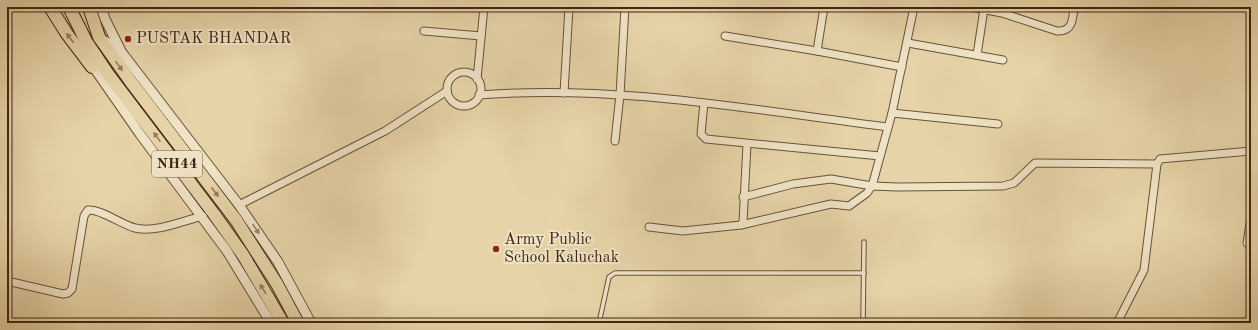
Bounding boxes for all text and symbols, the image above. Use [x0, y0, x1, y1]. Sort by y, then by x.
place label: PUSTAK BHANDAR [136, 31, 291, 47]
one-way arrow [66, 33, 74, 44]
marker: PUSTAK BHANDAR [123, 34, 133, 44]
one-way arrow [115, 61, 123, 71]
one-way arrow [153, 132, 161, 143]
road number: NH44 [152, 151, 202, 177]
one-way arrow [211, 187, 219, 197]
one-way arrow [252, 224, 259, 235]
place label: Army Public School Kaluchak [504, 232, 619, 266]
marker: Army Public School Kaluchak [491, 244, 501, 254]
one-way arrow [260, 283, 267, 295]

